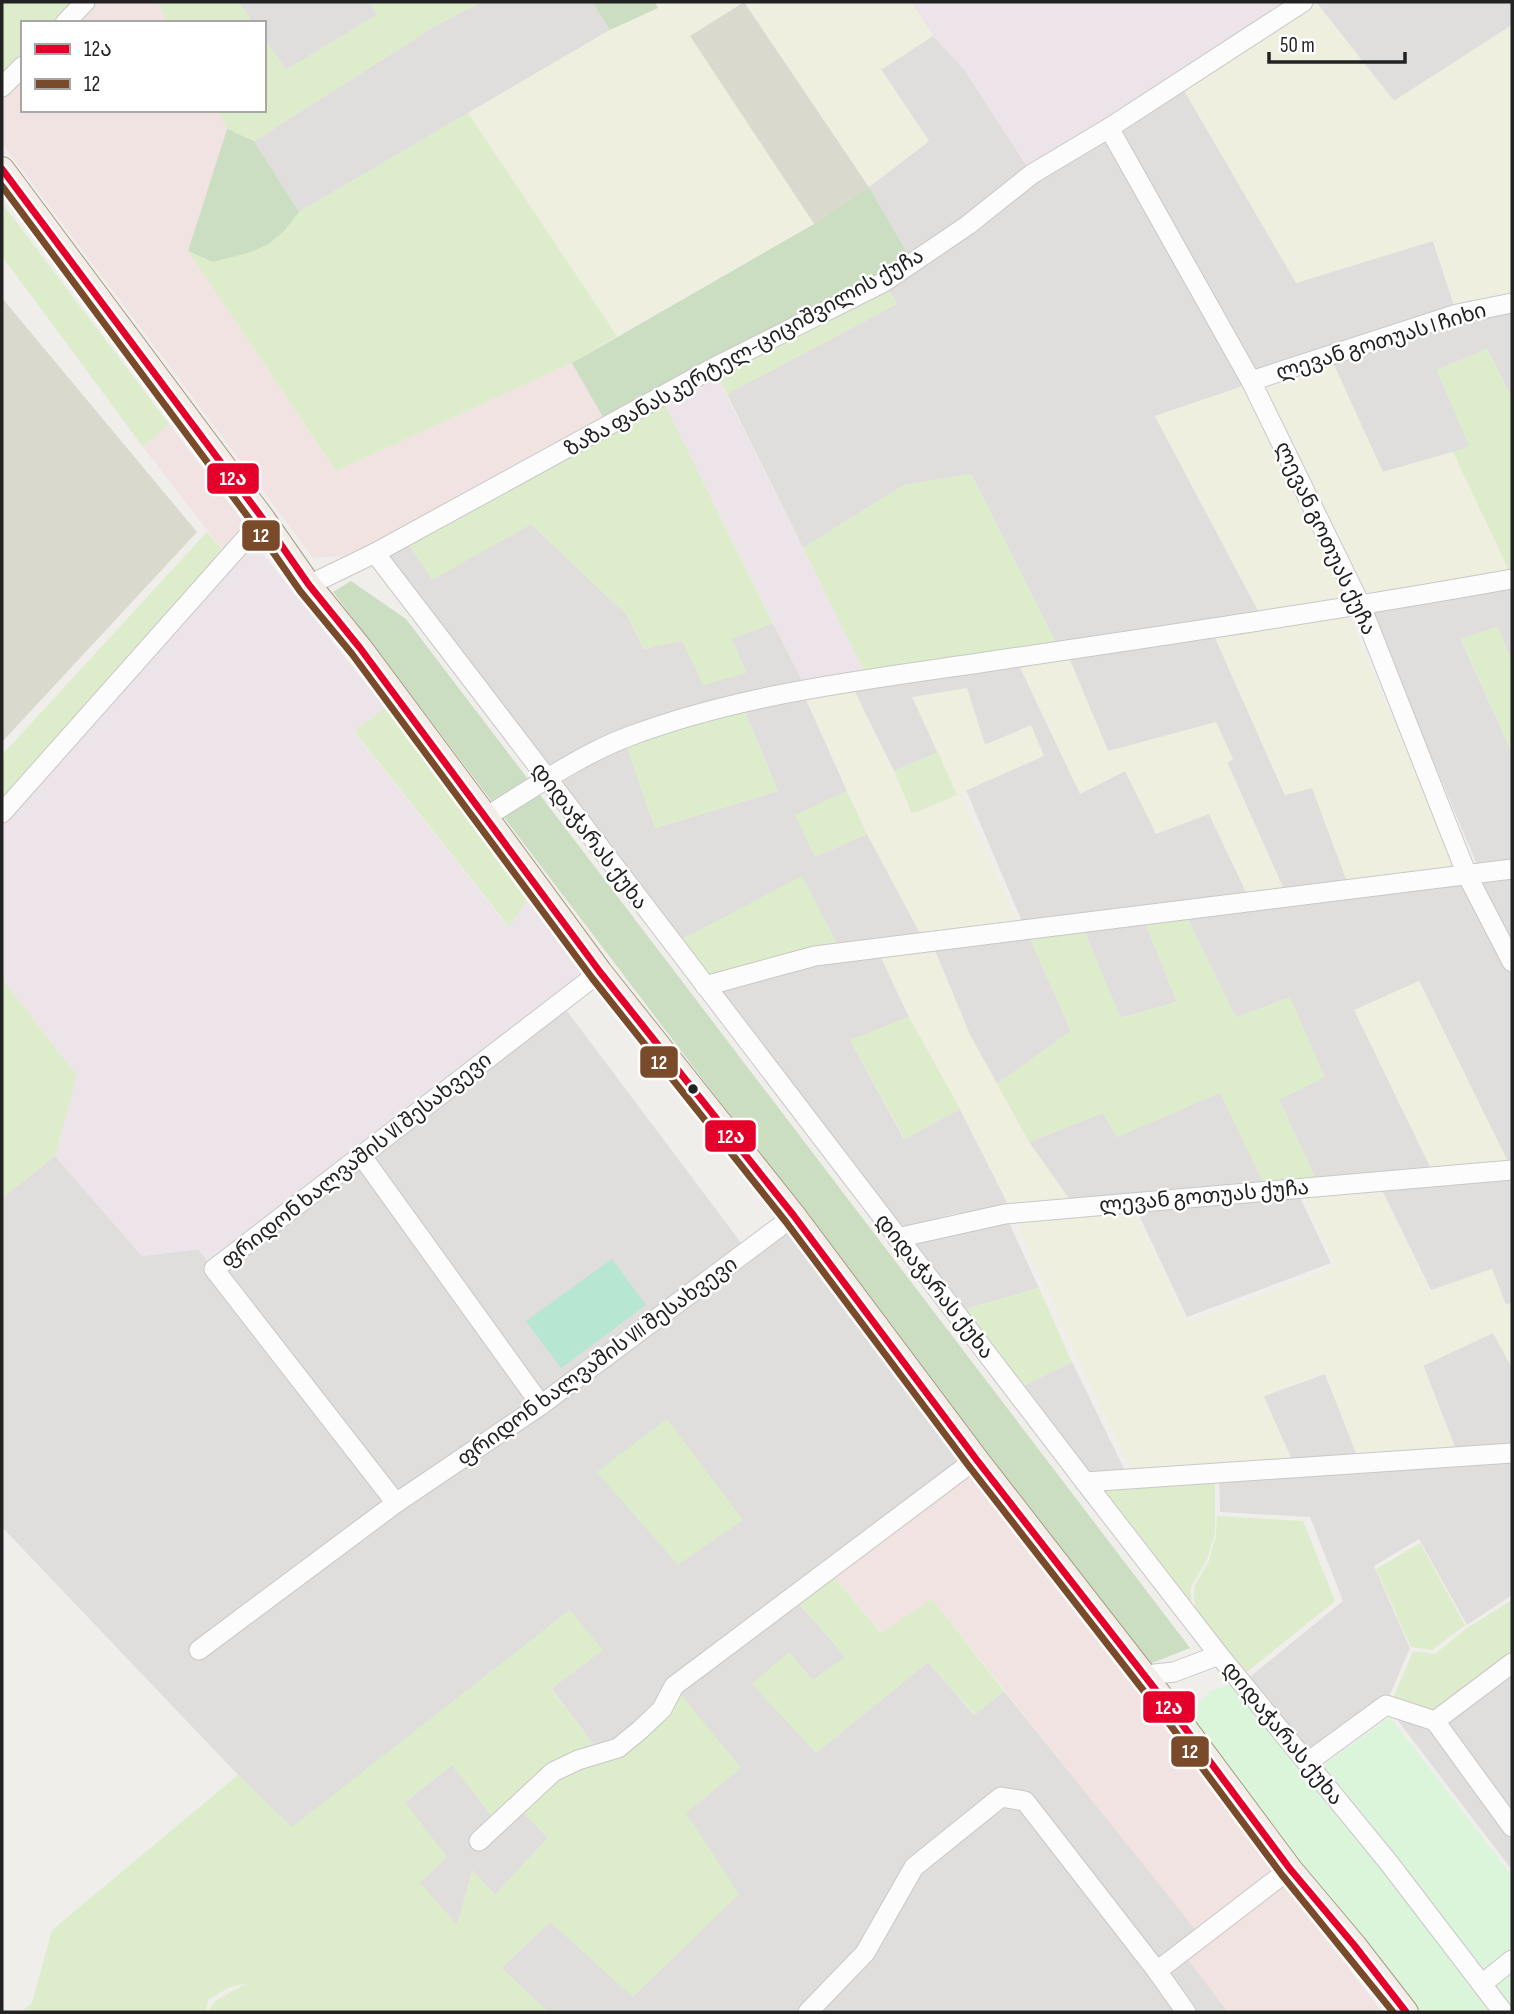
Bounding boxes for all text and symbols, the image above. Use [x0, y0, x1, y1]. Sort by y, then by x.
legend [21, 21, 266, 112]
scale bar [1269, 21, 1406, 65]
text: 50 m [1280, 33, 1315, 58]
text: 12ა [84, 37, 112, 62]
text: 12 [84, 72, 100, 97]
street label: ზაზა ფანასკერტელ-ციციშვილის ქუჩა [560, 243, 928, 462]
street label: ლევან გოთუას I ჩიხი [1273, 298, 1489, 385]
street label: ლევან გოთუას ქუჩა [1270, 437, 1381, 639]
line badge: 12ა [206, 462, 260, 495]
text: 12ა [219, 468, 247, 491]
line badge: 12 [241, 519, 281, 552]
text: 12 [253, 525, 269, 548]
street label: დიდაჭარას ქუხა [526, 758, 653, 915]
line badge: 12 [639, 1045, 679, 1079]
street label: ფრიდონ ხალვაშის VI შესახვევი [216, 1047, 496, 1274]
text: 12 [651, 1052, 667, 1075]
unlabelled marker [686, 1082, 700, 1096]
line badge: 12ა [704, 1119, 757, 1153]
text: 12ა [717, 1126, 745, 1149]
street label: ლევან გოთუას ქუჩა [1098, 1175, 1310, 1218]
street label: დიდაჭარას ქუხა [870, 1209, 999, 1364]
street label: ფრიდონ ხალვაშის VII შესახვევი [452, 1251, 742, 1472]
street label: დიდაჭარას ქუხა [1217, 1656, 1348, 1810]
line badge: 12ა [1142, 1690, 1196, 1724]
text: 12ა [1155, 1697, 1183, 1720]
line badge: 12 [1170, 1735, 1210, 1768]
text: 12 [1182, 1741, 1198, 1764]

